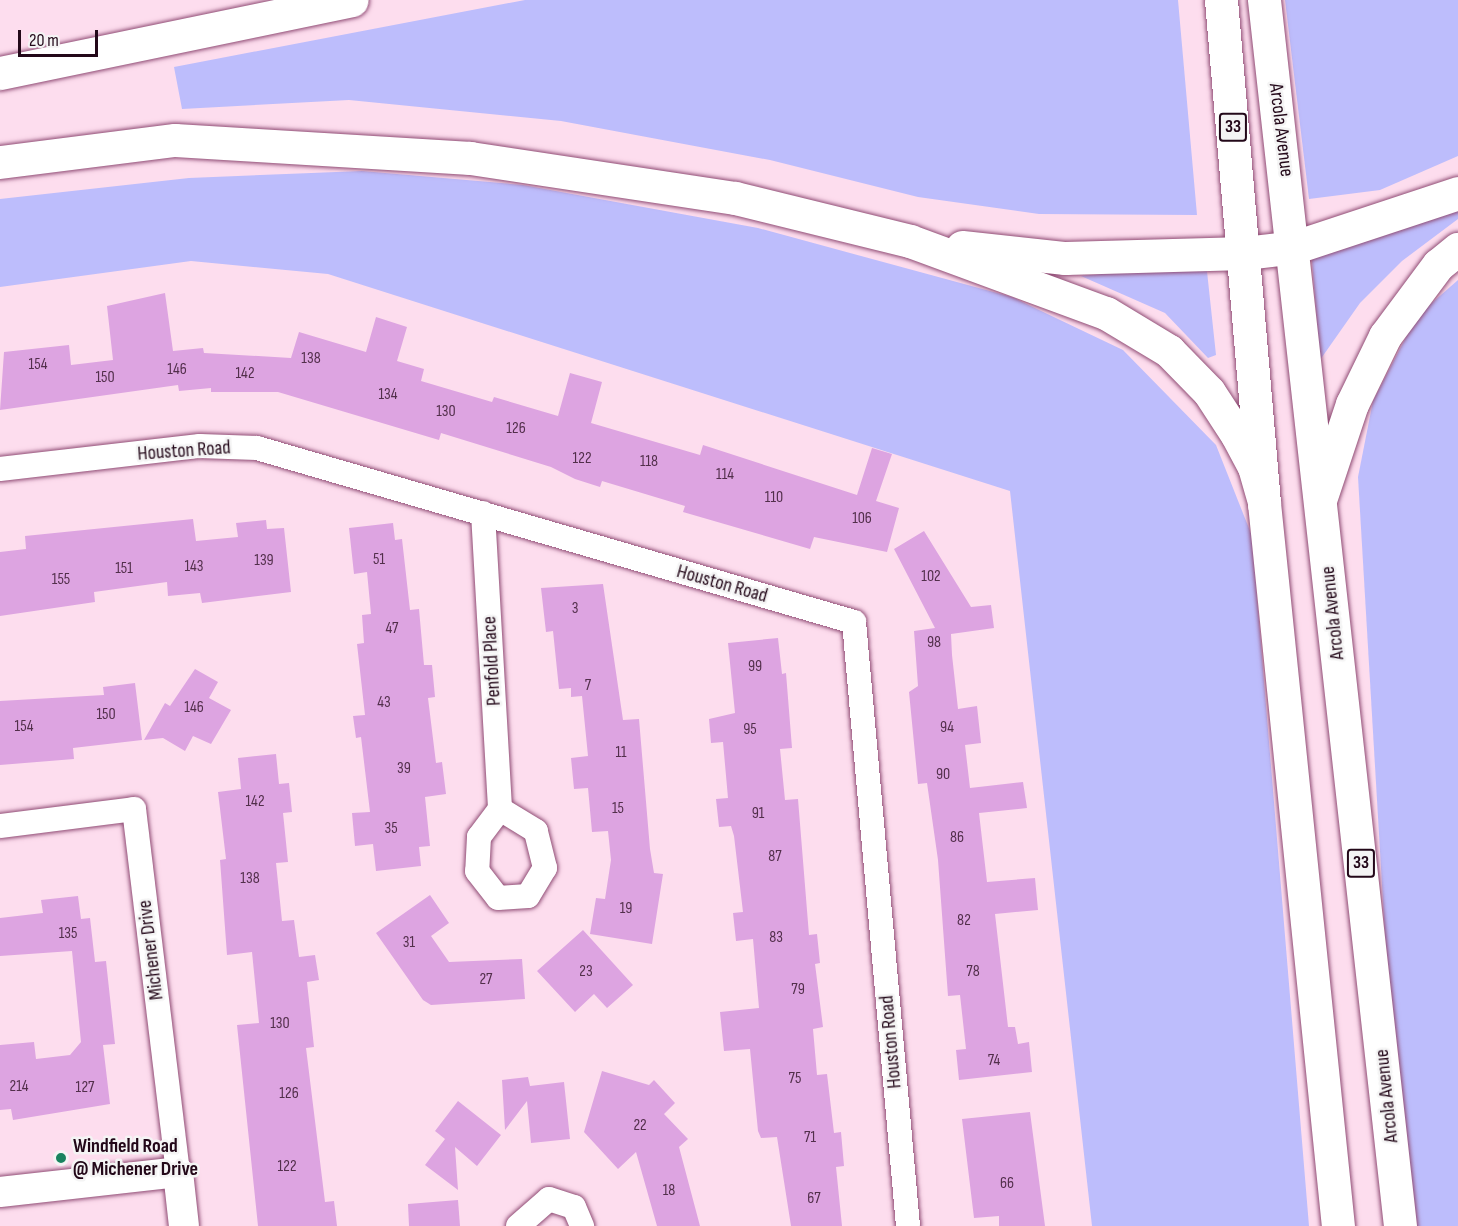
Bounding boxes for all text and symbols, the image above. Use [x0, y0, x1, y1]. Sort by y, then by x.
scale bar [21, 18, 100, 56]
text: 20 m [29, 30, 59, 51]
street label: Arcola Avenue [1263, 82, 1299, 178]
road number: 33 [1218, 112, 1248, 142]
house number: 138 [301, 349, 321, 369]
house number: 154 [29, 355, 47, 375]
house number: 146 [167, 360, 187, 380]
house number: 142 [236, 364, 254, 384]
house number: 150 [95, 368, 115, 388]
house number: 134 [378, 385, 398, 405]
house number: 130 [436, 402, 456, 422]
house number: 126 [506, 419, 526, 439]
street label: Houston Road [137, 436, 231, 466]
house number: 122 [573, 449, 591, 469]
house number: 118 [640, 452, 658, 472]
house number: 114 [716, 465, 734, 485]
house number: 110 [765, 488, 783, 508]
house number: 106 [852, 509, 872, 529]
house number: 51 [373, 550, 385, 570]
house number: 139 [254, 551, 274, 571]
house number: 143 [184, 557, 204, 577]
house number: 151 [115, 559, 133, 579]
street label: Houston Road [674, 560, 770, 608]
street label: Arcola Avenue [1316, 565, 1350, 661]
house number: 102 [921, 567, 941, 587]
house number: 155 [52, 570, 70, 590]
house number: 3 [572, 599, 578, 619]
street label: Penfold Place [478, 616, 506, 706]
house number: 47 [386, 619, 398, 639]
house number: 98 [927, 633, 941, 653]
house number: 99 [748, 657, 762, 677]
house number: 7 [585, 676, 591, 696]
house number: 43 [377, 693, 391, 713]
house number: 146 [184, 698, 204, 718]
house number: 150 [96, 705, 116, 725]
house number: 154 [15, 717, 33, 737]
house number: 94 [940, 718, 954, 738]
house number: 95 [743, 720, 757, 740]
house number: 11 [615, 743, 627, 763]
house number: 39 [397, 759, 411, 779]
house number: 90 [936, 765, 950, 785]
house number: 142 [246, 792, 264, 812]
house number: 15 [612, 799, 624, 819]
house number: 91 [752, 804, 764, 824]
house number: 35 [384, 819, 398, 839]
house number: 86 [950, 828, 964, 848]
house number: 87 [768, 847, 782, 867]
road number: 33 [1346, 848, 1376, 878]
house number: 138 [240, 869, 260, 889]
street label: Michener Drive [133, 899, 169, 1001]
house number: 19 [620, 899, 632, 919]
house number: 82 [957, 911, 971, 931]
house number: 135 [59, 924, 77, 944]
house number: 83 [769, 928, 783, 948]
house number: 31 [403, 933, 415, 953]
house number: 23 [579, 962, 593, 982]
house number: 78 [966, 962, 980, 982]
house number: 27 [479, 970, 493, 990]
house number: 79 [791, 980, 805, 1000]
street label: Houston Road [875, 994, 907, 1090]
house number: 130 [270, 1014, 290, 1034]
street label: Arcola Avenue [1370, 1048, 1404, 1144]
house number: 74 [988, 1051, 1000, 1071]
house number: 75 [789, 1069, 801, 1089]
house number: 214 [10, 1077, 28, 1097]
house number: 127 [76, 1078, 94, 1098]
house number: 126 [279, 1084, 299, 1104]
house number: 22 [633, 1116, 647, 1136]
house number: 71 [804, 1128, 816, 1148]
place label: Windfield Road @ Michener Drive [73, 1134, 198, 1181]
marker: Windfield Road @ Michener Drive [54, 1151, 68, 1165]
house number: 122 [278, 1157, 296, 1177]
house number: 66 [1000, 1174, 1014, 1194]
house number: 18 [663, 1181, 675, 1201]
house number: 67 [807, 1189, 821, 1209]

